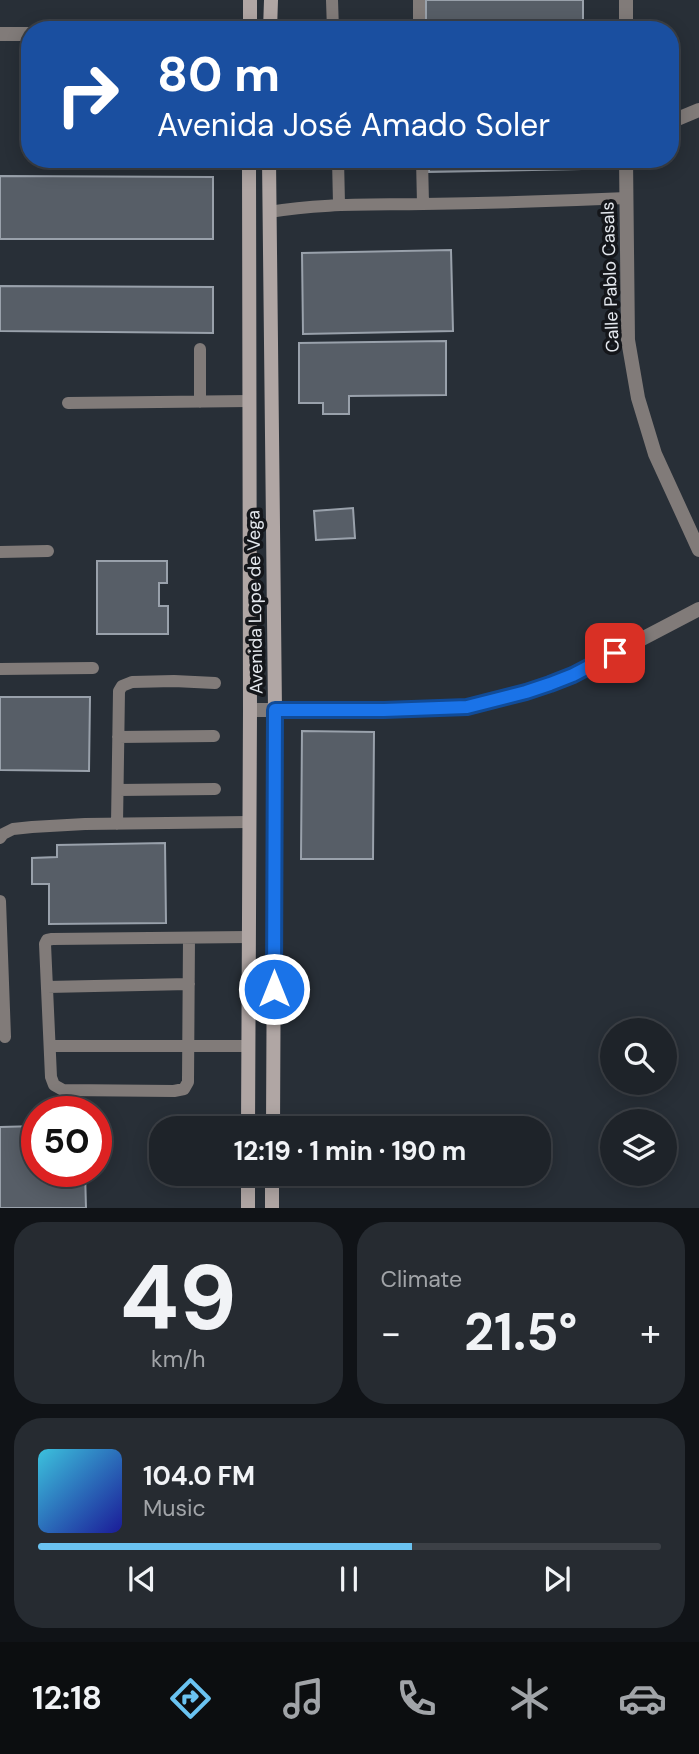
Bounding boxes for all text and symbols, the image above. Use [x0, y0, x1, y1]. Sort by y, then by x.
text: 80 m [157, 42, 280, 106]
icon: right [42, 49, 133, 140]
text: Avenida José Amado Soler [157, 104, 550, 146]
street label: Calle Pablo Casals [595, 201, 625, 353]
street label: Avenida Lope de Vega [241, 510, 269, 694]
pin [585, 623, 645, 683]
icon: arrive [596, 634, 634, 672]
position arrow [237, 952, 311, 1026]
map controls [600, 1018, 677, 1186]
button: search [600, 1018, 677, 1095]
speed limit sign: 50 [21, 1096, 112, 1187]
button: layers [600, 1109, 677, 1186]
text: 12:19 · 1 min · 190 m [234, 1134, 466, 1168]
text: 49 [120, 1239, 237, 1357]
text: Climate [381, 1264, 462, 1294]
text: 21.5° [464, 1298, 577, 1366]
text: − [381, 1308, 401, 1358]
text: + [640, 1308, 661, 1358]
text: km/h [151, 1344, 205, 1374]
text: 104.0 FM [143, 1459, 255, 1493]
text: Music [143, 1493, 206, 1523]
icon: previous [123, 1560, 161, 1598]
icon: pause [330, 1560, 368, 1598]
icon: next [538, 1560, 576, 1598]
icon: directions [166, 1674, 215, 1723]
icon: music [279, 1674, 328, 1723]
icon: phone [392, 1674, 441, 1723]
icon: climate [505, 1674, 554, 1723]
icon: car [618, 1674, 667, 1723]
text: 12:18 [32, 1677, 102, 1719]

